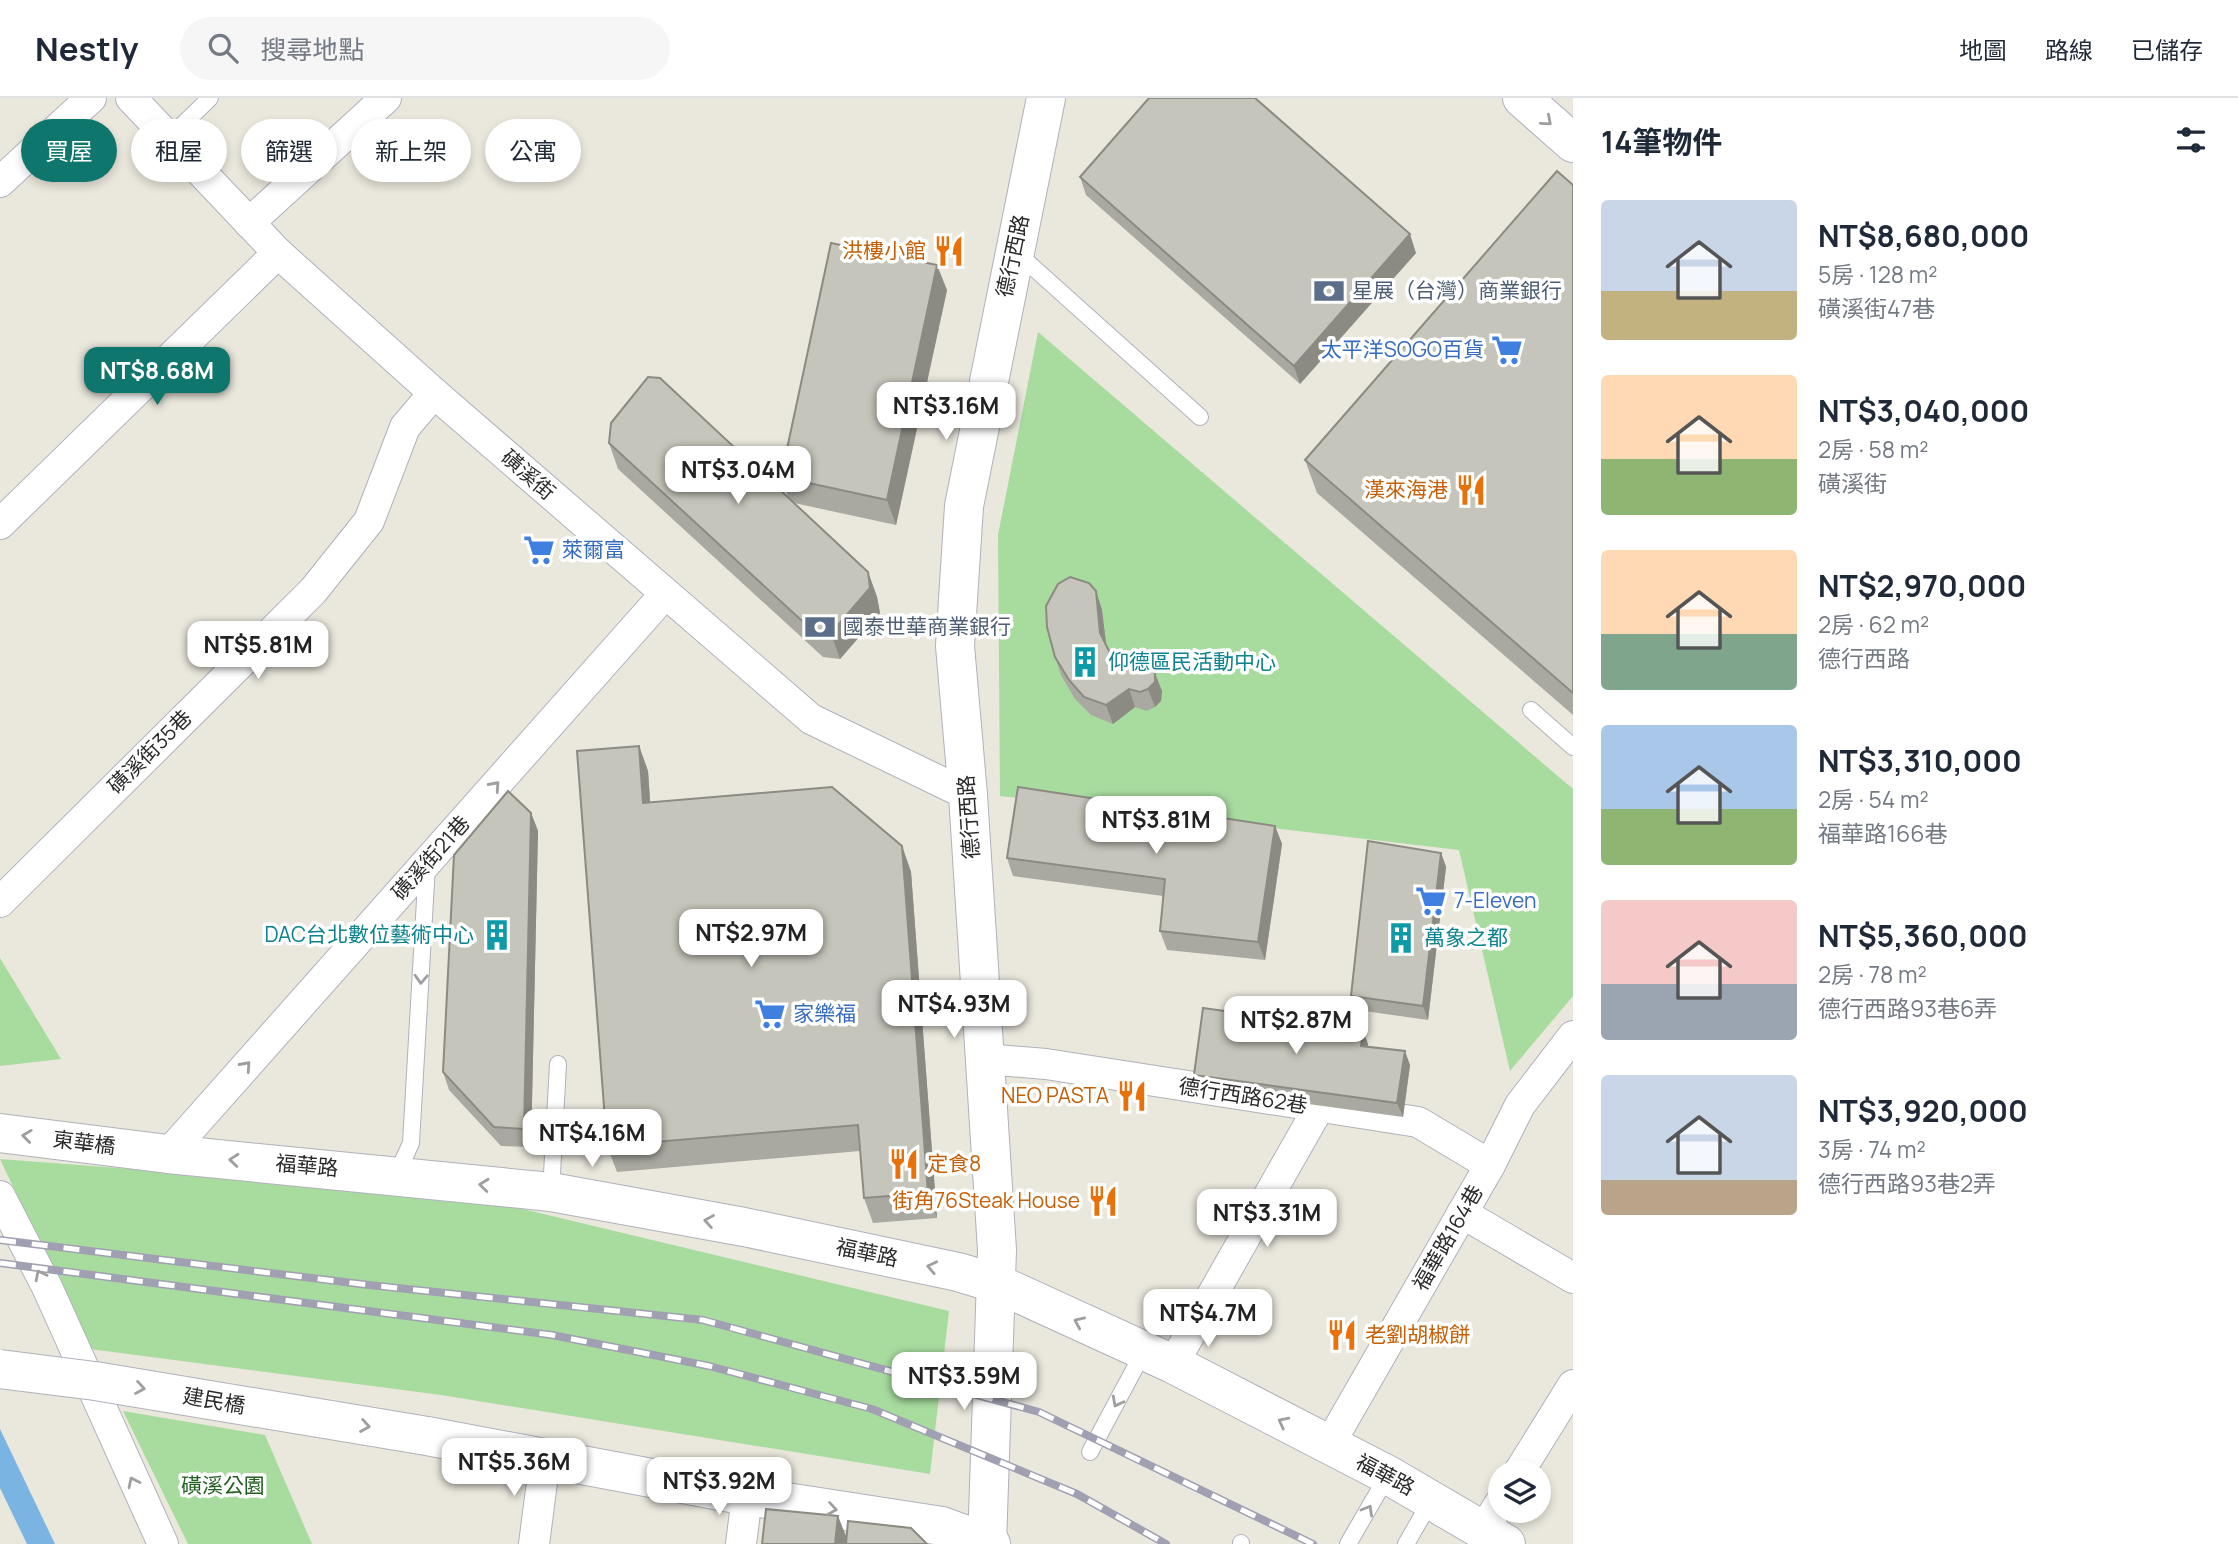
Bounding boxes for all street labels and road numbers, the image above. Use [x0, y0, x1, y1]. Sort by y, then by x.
street label: 德行西路 [990, 212, 1034, 300]
street label: 磺溪街 [496, 443, 562, 505]
street label: 磺溪街35巷 [101, 703, 197, 799]
street label: 德行西路 [951, 774, 985, 860]
street label: 磺溪街21巷 [385, 809, 476, 905]
street label: 德行西路62巷 [1177, 1071, 1310, 1119]
street label: 東華橋 [51, 1124, 117, 1160]
street label: 福華路 [274, 1148, 340, 1182]
street label: 福華路164巷 [1406, 1180, 1489, 1295]
street label: 福華路 [833, 1232, 901, 1272]
street label: 建民橋 [181, 1381, 248, 1419]
street label: 福華路 [1351, 1447, 1420, 1501]

